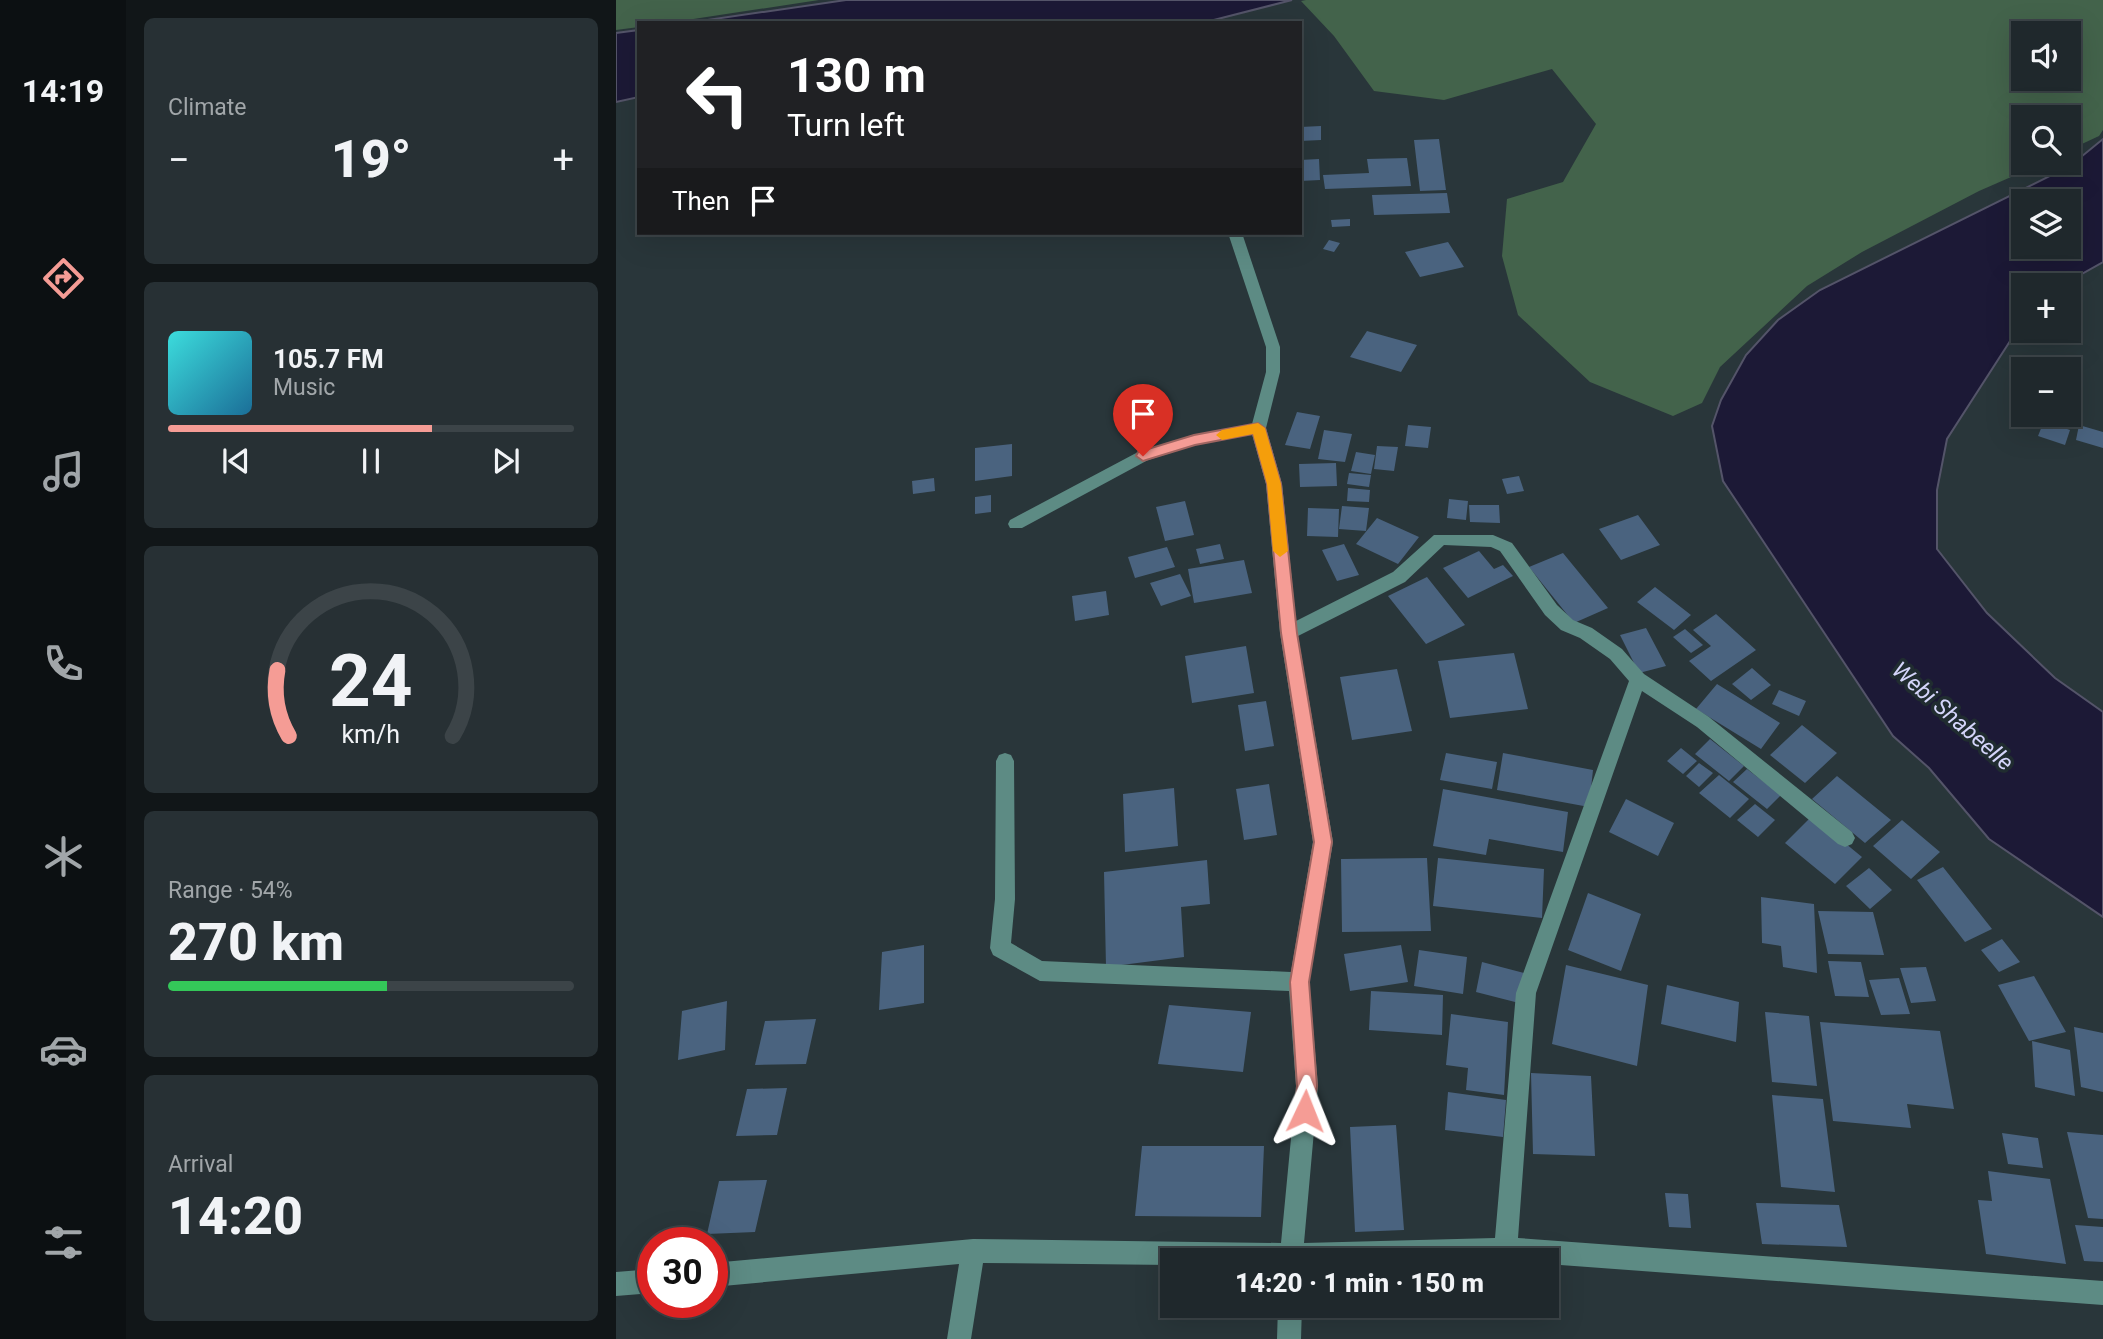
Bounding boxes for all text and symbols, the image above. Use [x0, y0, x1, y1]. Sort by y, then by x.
map controls [2011, 21, 2081, 427]
button: sound [2011, 21, 2081, 91]
text: 130 m [787, 47, 926, 104]
icon: left [672, 49, 763, 140]
text: 14:19 [22, 72, 104, 110]
text: Climate [168, 94, 247, 121]
button: search [2011, 105, 2081, 175]
text: Turn left [787, 106, 905, 144]
text: 19° [331, 129, 411, 190]
text: − [168, 138, 190, 182]
text: + [552, 138, 574, 182]
icon: arrive [744, 182, 782, 220]
text: Then [672, 186, 730, 216]
button: layers [2011, 189, 2081, 259]
icon: directions [39, 254, 88, 303]
button: + [2011, 273, 2081, 343]
text: 105.7 FM [273, 344, 384, 374]
button: − [2011, 357, 2081, 427]
text: Music [273, 374, 335, 401]
pin [1113, 384, 1173, 456]
icon: arrive [1124, 395, 1162, 433]
icon: previous [217, 442, 255, 480]
icon: pause [352, 442, 390, 480]
icon: next [487, 442, 525, 480]
icon: music [39, 447, 88, 496]
text: 24 [329, 638, 413, 724]
icon: phone [39, 639, 88, 688]
water label: Webi Shabeelle [1887, 657, 2019, 776]
text: km/h [342, 719, 400, 748]
icon: climate [39, 832, 88, 881]
text: Range · 54% [168, 877, 293, 904]
text: 270 km [168, 912, 344, 973]
icon: car [39, 1025, 88, 1074]
position arrow [1268, 1074, 1342, 1148]
text: Arrival [168, 1151, 233, 1178]
text: 14:20 [168, 1186, 303, 1247]
icon: filters [39, 1218, 88, 1267]
speed limit sign: 30 [637, 1227, 728, 1318]
text: 14:20 · 1 min · 150 m [1235, 1268, 1484, 1298]

